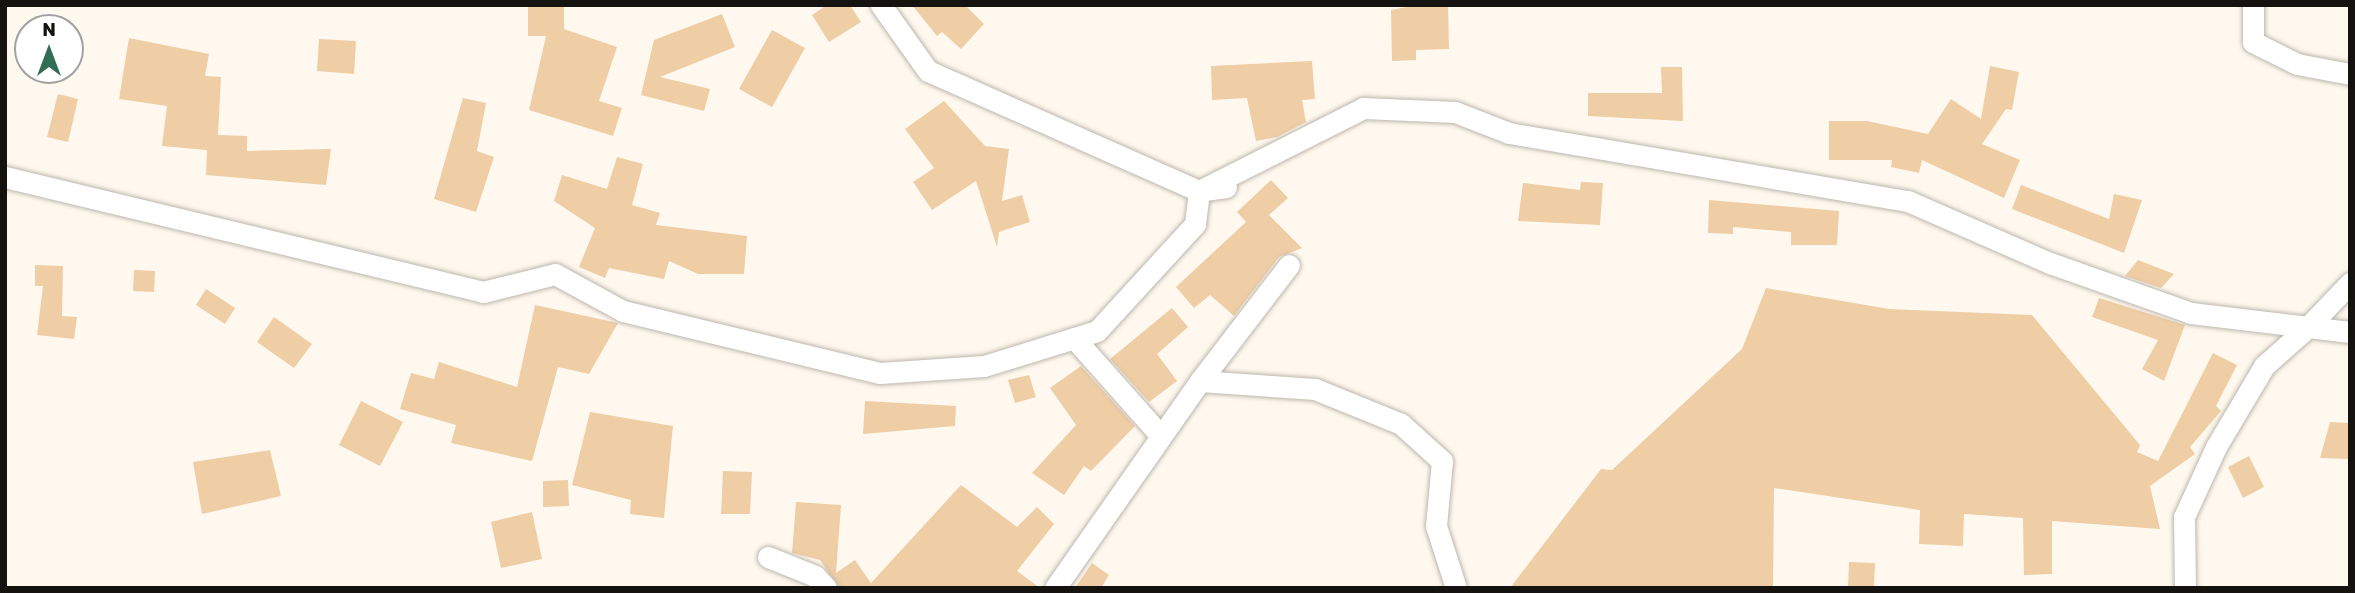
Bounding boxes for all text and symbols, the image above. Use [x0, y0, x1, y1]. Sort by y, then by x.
north arrow [14, 14, 84, 84]
text: N [42, 18, 56, 41]

